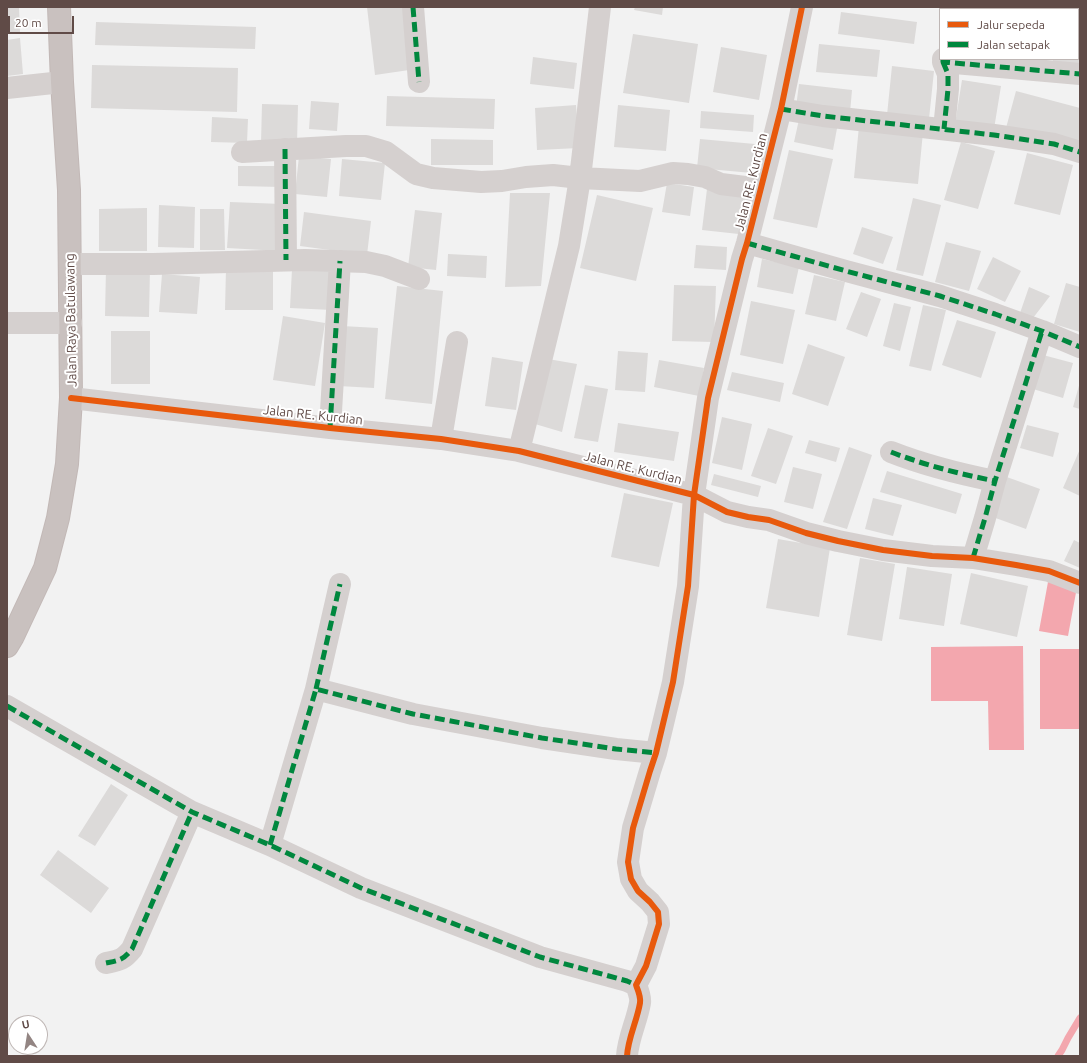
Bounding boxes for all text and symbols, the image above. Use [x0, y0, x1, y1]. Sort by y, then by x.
scale bar [10, 8, 76, 34]
legend [939, 8, 1079, 60]
text: 20 m [15, 16, 42, 29]
text: Jalur sepeda [977, 18, 1045, 31]
text: Jalan setapak [977, 38, 1050, 51]
street label: Jalan RE. Kurdian [731, 131, 771, 233]
street label: Jalan Raya Batulawang [62, 253, 80, 387]
street label: Jalan RE. Kurdian [262, 402, 364, 428]
street label: Jalan RE. Kurdian [582, 448, 684, 488]
north arrow [8, 1015, 48, 1055]
text: U [21, 1018, 31, 1031]

